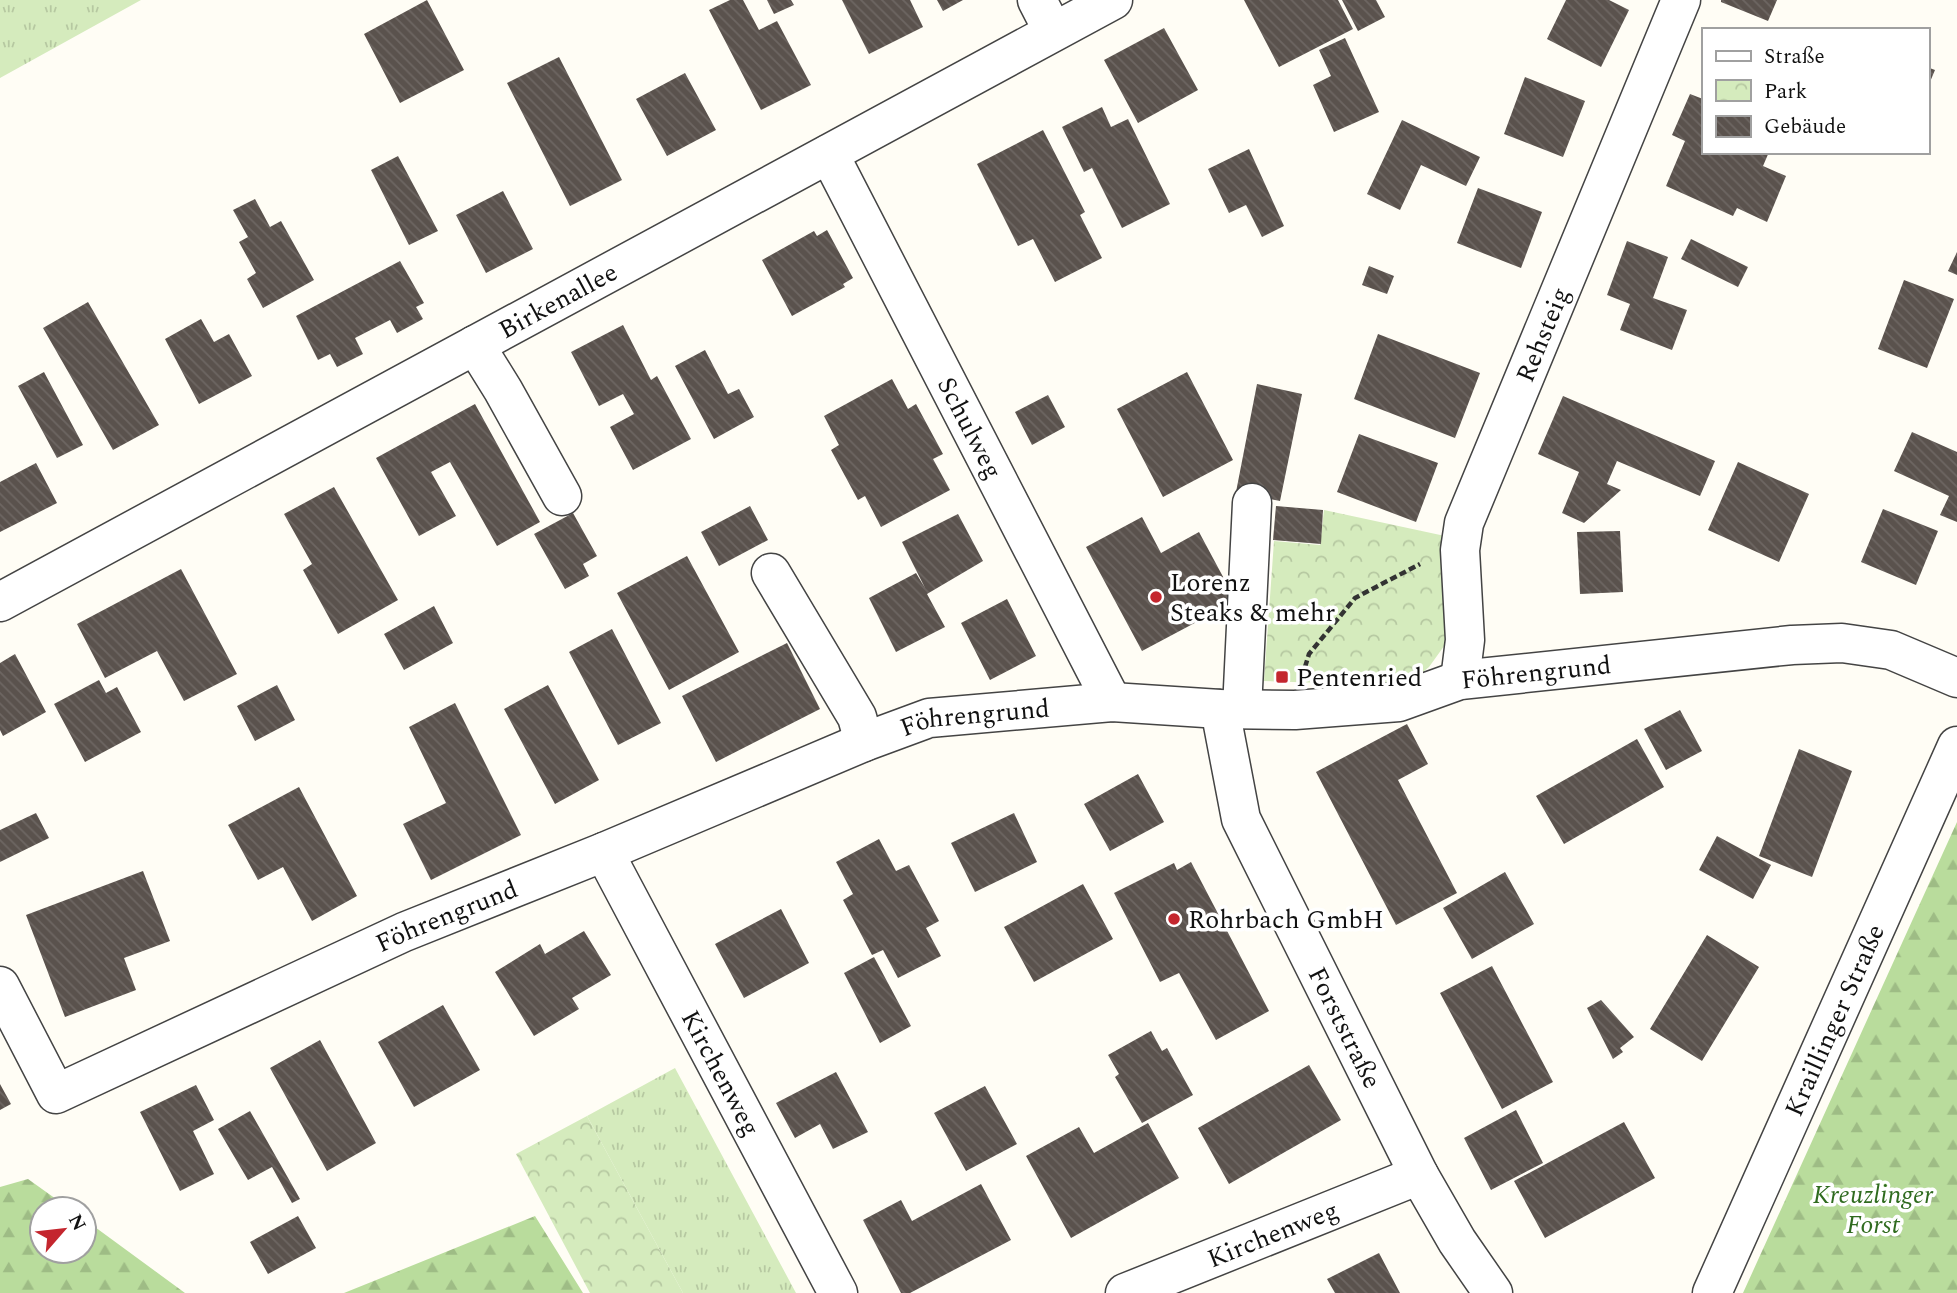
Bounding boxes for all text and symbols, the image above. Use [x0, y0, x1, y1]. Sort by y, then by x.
legend [1702, 28, 1929, 154]
text: Straße [1764, 41, 1825, 73]
text: Park [1764, 76, 1808, 108]
text: Gebäude [1764, 111, 1846, 143]
street label: Birkenallee [491, 253, 625, 350]
street label: Rehsteig [1506, 281, 1581, 389]
street label: Schulweg [926, 370, 1013, 486]
place label: Lorenz Steaks & mehr [1170, 563, 1335, 633]
marker: Lorenz Steaks & mehr [1148, 589, 1164, 605]
street label: Föhrengrund [1459, 645, 1613, 701]
place label: Pentenried [1296, 658, 1422, 698]
marker: Pentenried [1274, 669, 1290, 685]
street label: Föhrengrund [894, 689, 1051, 748]
street label: Föhrengrund [369, 869, 524, 964]
place label: Rohrbach GmbH [1188, 900, 1384, 940]
marker: Rohrbach GmbH [1166, 911, 1182, 927]
street label: Kraillinger Straße [1775, 918, 1896, 1123]
street label: Forststraße [1297, 960, 1392, 1096]
street label: Kirchenweg [670, 1003, 770, 1144]
park label: Kreuzlinger Forst [1813, 1175, 1934, 1245]
street label: Kirchenweg [1201, 1190, 1345, 1279]
north arrow [28, 1195, 98, 1265]
text: N [60, 1209, 93, 1236]

